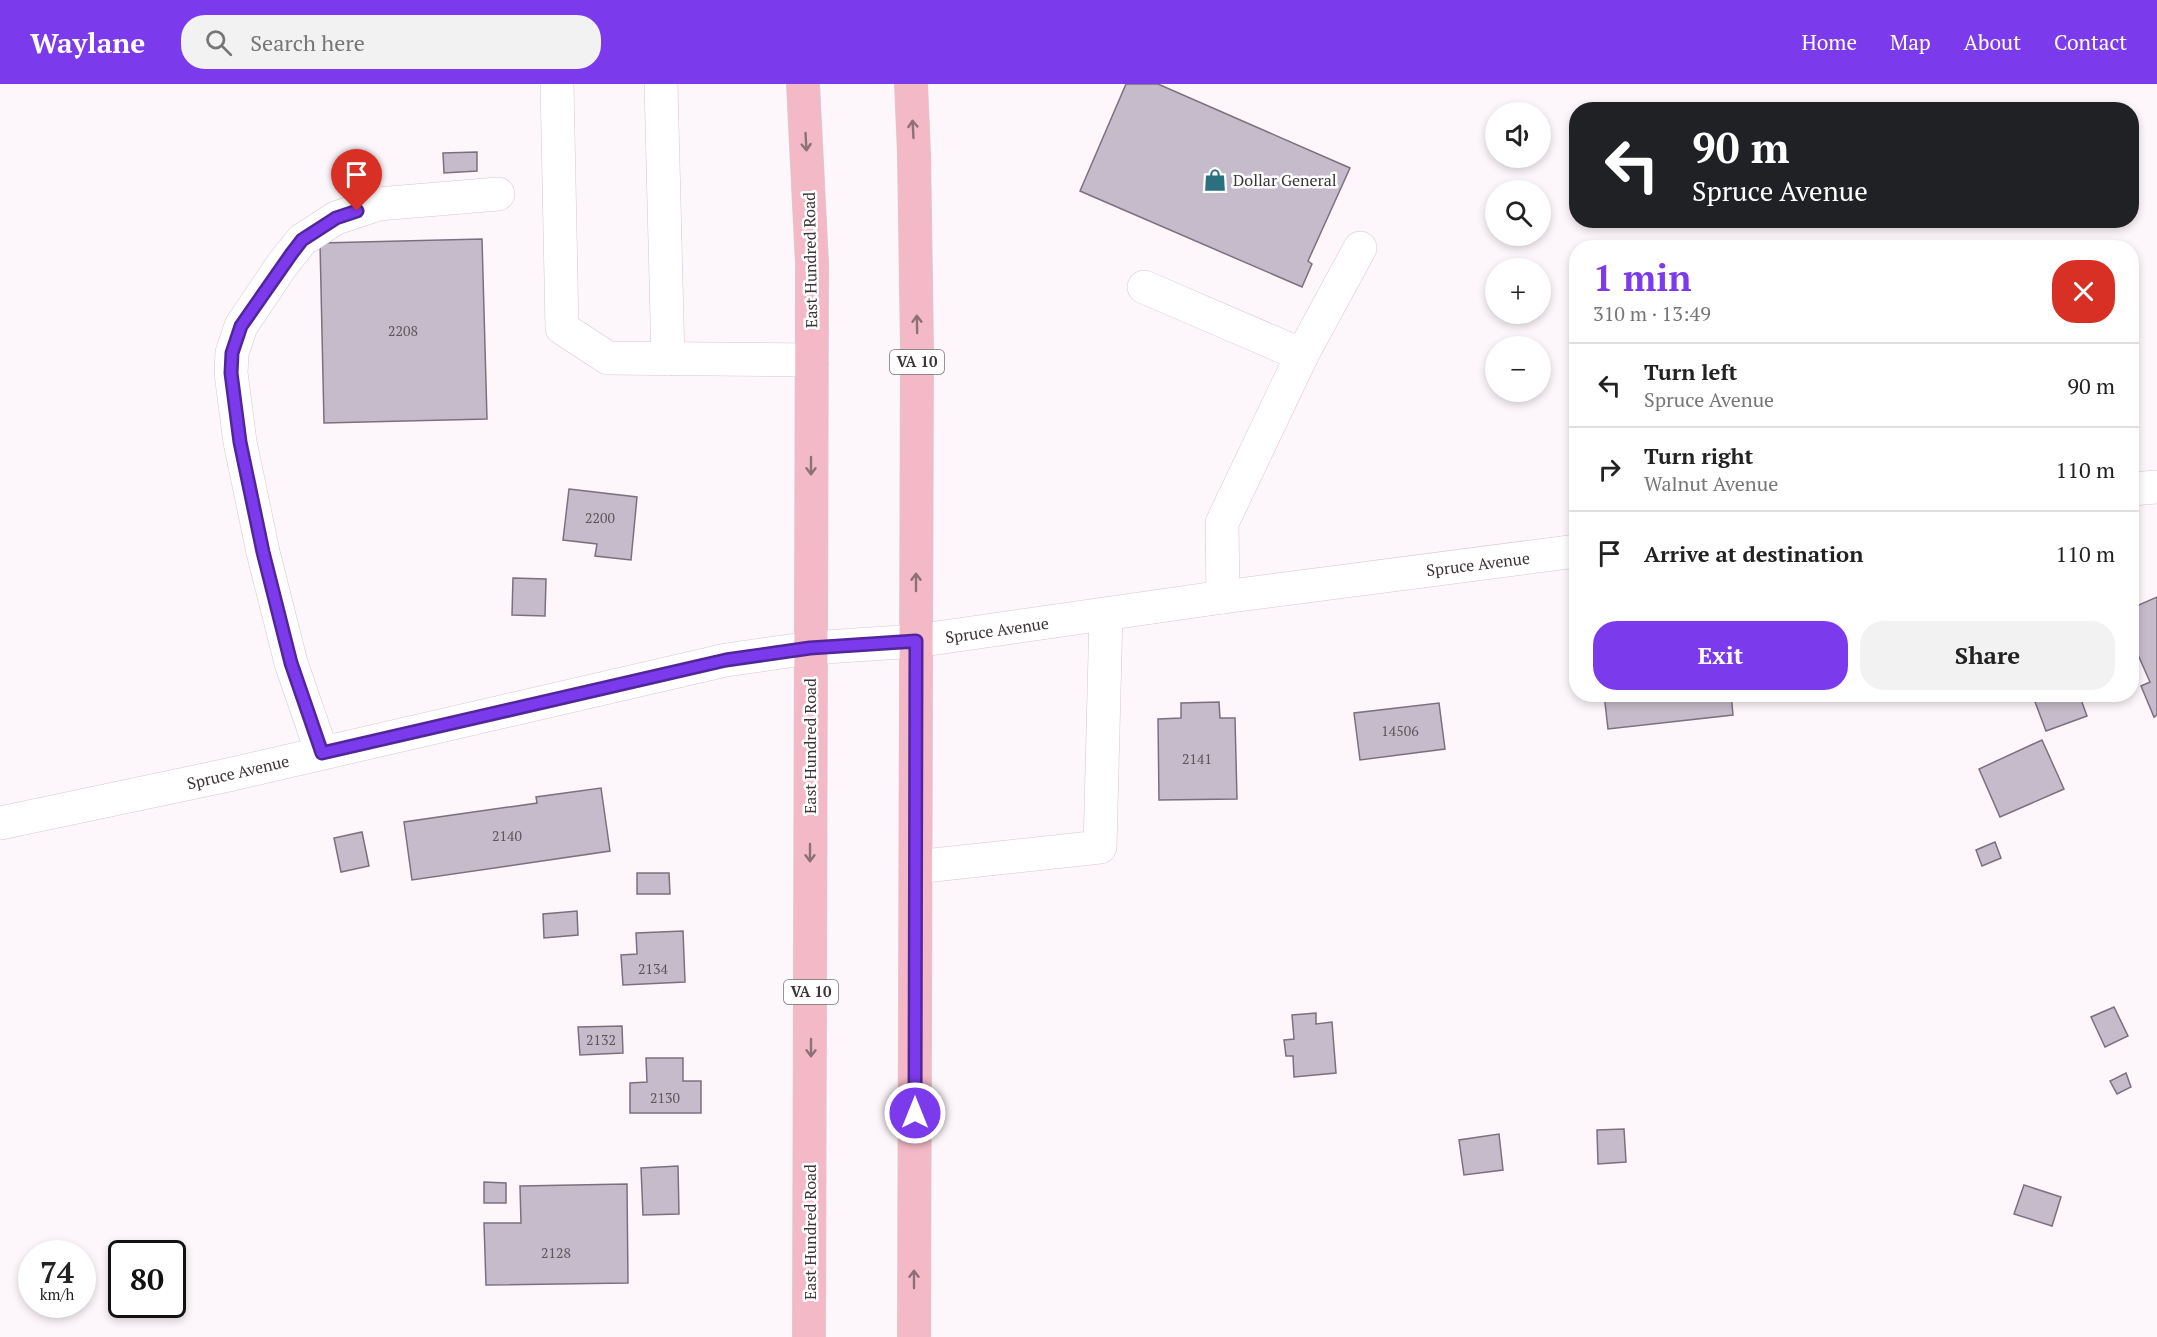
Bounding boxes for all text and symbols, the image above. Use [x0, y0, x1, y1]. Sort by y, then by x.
search box [181, 15, 601, 69]
text: Waylane [30, 24, 145, 61]
icon: search [202, 26, 235, 59]
text: Search here [250, 28, 365, 57]
text: Home [1801, 28, 1857, 56]
text: Map [1890, 28, 1931, 56]
text: About [1964, 28, 2021, 56]
text: Contact [2054, 28, 2127, 56]
map controls [1485, 102, 1551, 402]
button: sound [1485, 102, 1551, 168]
text: 90 m [1692, 119, 1790, 175]
one-way arrow [908, 120, 919, 140]
icon: left [1593, 126, 1671, 204]
one-way arrow [801, 132, 812, 152]
pin [331, 149, 382, 211]
icon: arrive [340, 158, 373, 191]
shop icon: Dollar General [1202, 167, 1228, 193]
place label: Dollar General [1233, 169, 1337, 191]
text: Spruce Avenue [1692, 173, 1868, 209]
button: search [1485, 180, 1551, 246]
street label: East Hundred Road [798, 192, 822, 328]
text: 1 min [1593, 254, 1691, 301]
button: + [1485, 258, 1551, 324]
button: close [2052, 260, 2115, 323]
text: 310 m · 13:49 [1593, 300, 1711, 327]
one-way arrow [911, 315, 923, 335]
house number: 2208 [388, 321, 418, 340]
button: − [1485, 336, 1551, 402]
road number: VA 10 [890, 350, 944, 374]
text: Turn left [1644, 357, 1737, 386]
icon: left [1593, 369, 1626, 402]
text: 90 m [2067, 371, 2115, 400]
text: Spruce Avenue [1644, 386, 1774, 413]
text: Turn right [1644, 441, 1753, 470]
icon: right [1593, 453, 1626, 486]
one-way arrow [805, 455, 817, 475]
text: 110 m [2055, 455, 2115, 484]
text: Walnut Avenue [1644, 470, 1778, 497]
house number: 2200 [585, 508, 615, 527]
icon: arrive [1593, 537, 1626, 570]
text: Arrive at destination [1644, 539, 1863, 568]
text: 110 m [2055, 539, 2115, 568]
street label: Spruce Avenue [1425, 547, 1531, 581]
one-way arrow [910, 573, 922, 593]
street label: Spruce Avenue [944, 612, 1050, 648]
button: Exit [1593, 621, 1848, 690]
button: Share [1860, 621, 2115, 690]
street label: East Hundred Road [799, 678, 821, 814]
house number: 14506 [1381, 721, 1419, 740]
house number: 2141 [1182, 749, 1212, 768]
street label: Spruce Avenue [185, 750, 291, 794]
house number: 2140 [492, 826, 522, 845]
one-way arrow [804, 843, 816, 863]
house number: 2134 [638, 959, 668, 978]
road number: VA 10 [784, 980, 838, 1004]
house number: 2132 [586, 1030, 616, 1049]
one-way arrow [805, 1038, 817, 1058]
position arrow [883, 1081, 947, 1145]
house number: 2130 [650, 1088, 680, 1107]
street label: East Hundred Road [799, 1164, 821, 1300]
speed limit sign: 80 [108, 1240, 186, 1318]
house number: 2128 [541, 1243, 571, 1262]
text: 74 [40, 1252, 74, 1292]
one-way arrow [908, 1269, 920, 1289]
text: km/h [40, 1284, 74, 1304]

